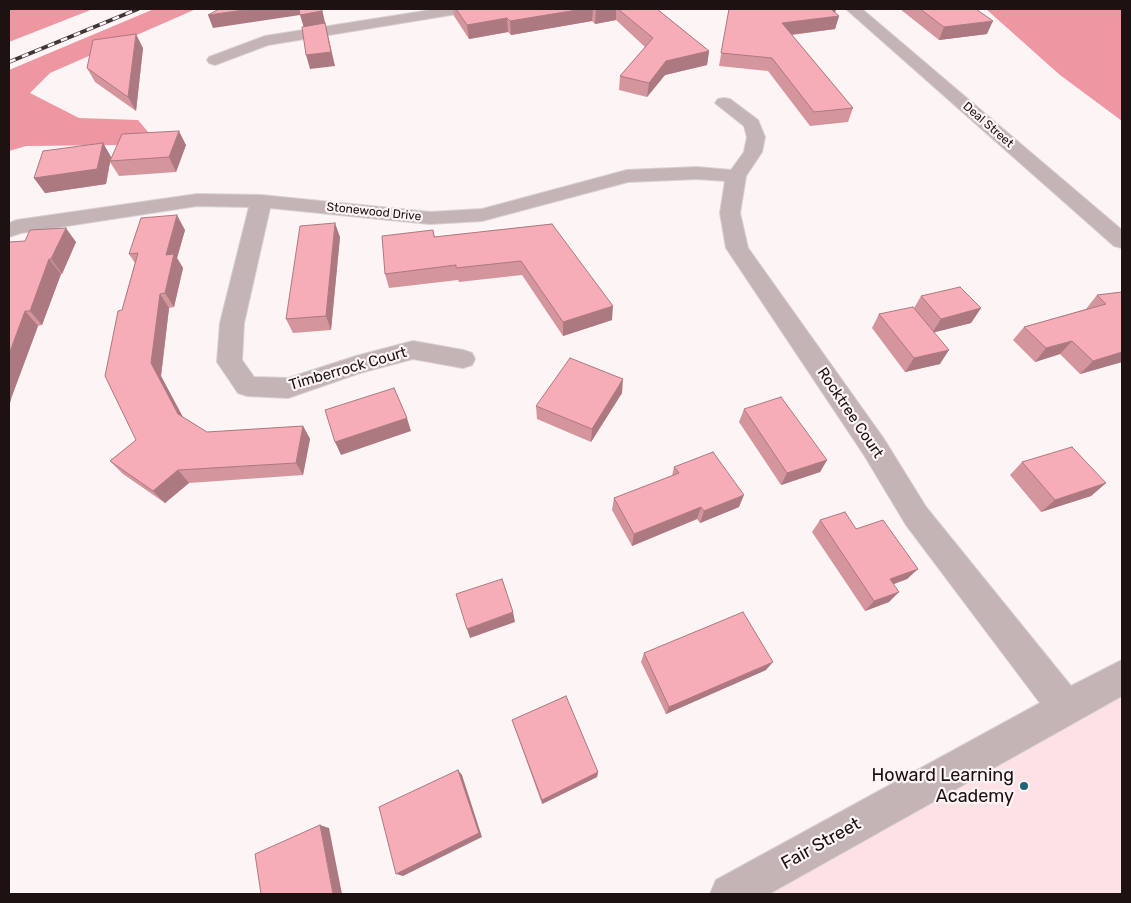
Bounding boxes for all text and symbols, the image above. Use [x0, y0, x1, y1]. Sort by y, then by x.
street label: Deal Street [960, 99, 1016, 151]
street label: Stonewood Drive [326, 200, 422, 224]
street label: Timberrock Court [287, 344, 409, 394]
street label: Rocktree Court [813, 364, 887, 462]
place label: Howard Learning Academy [871, 765, 1014, 808]
marker: Howard Learning Academy [1018, 780, 1030, 792]
street label: Fair Street [777, 813, 865, 875]

